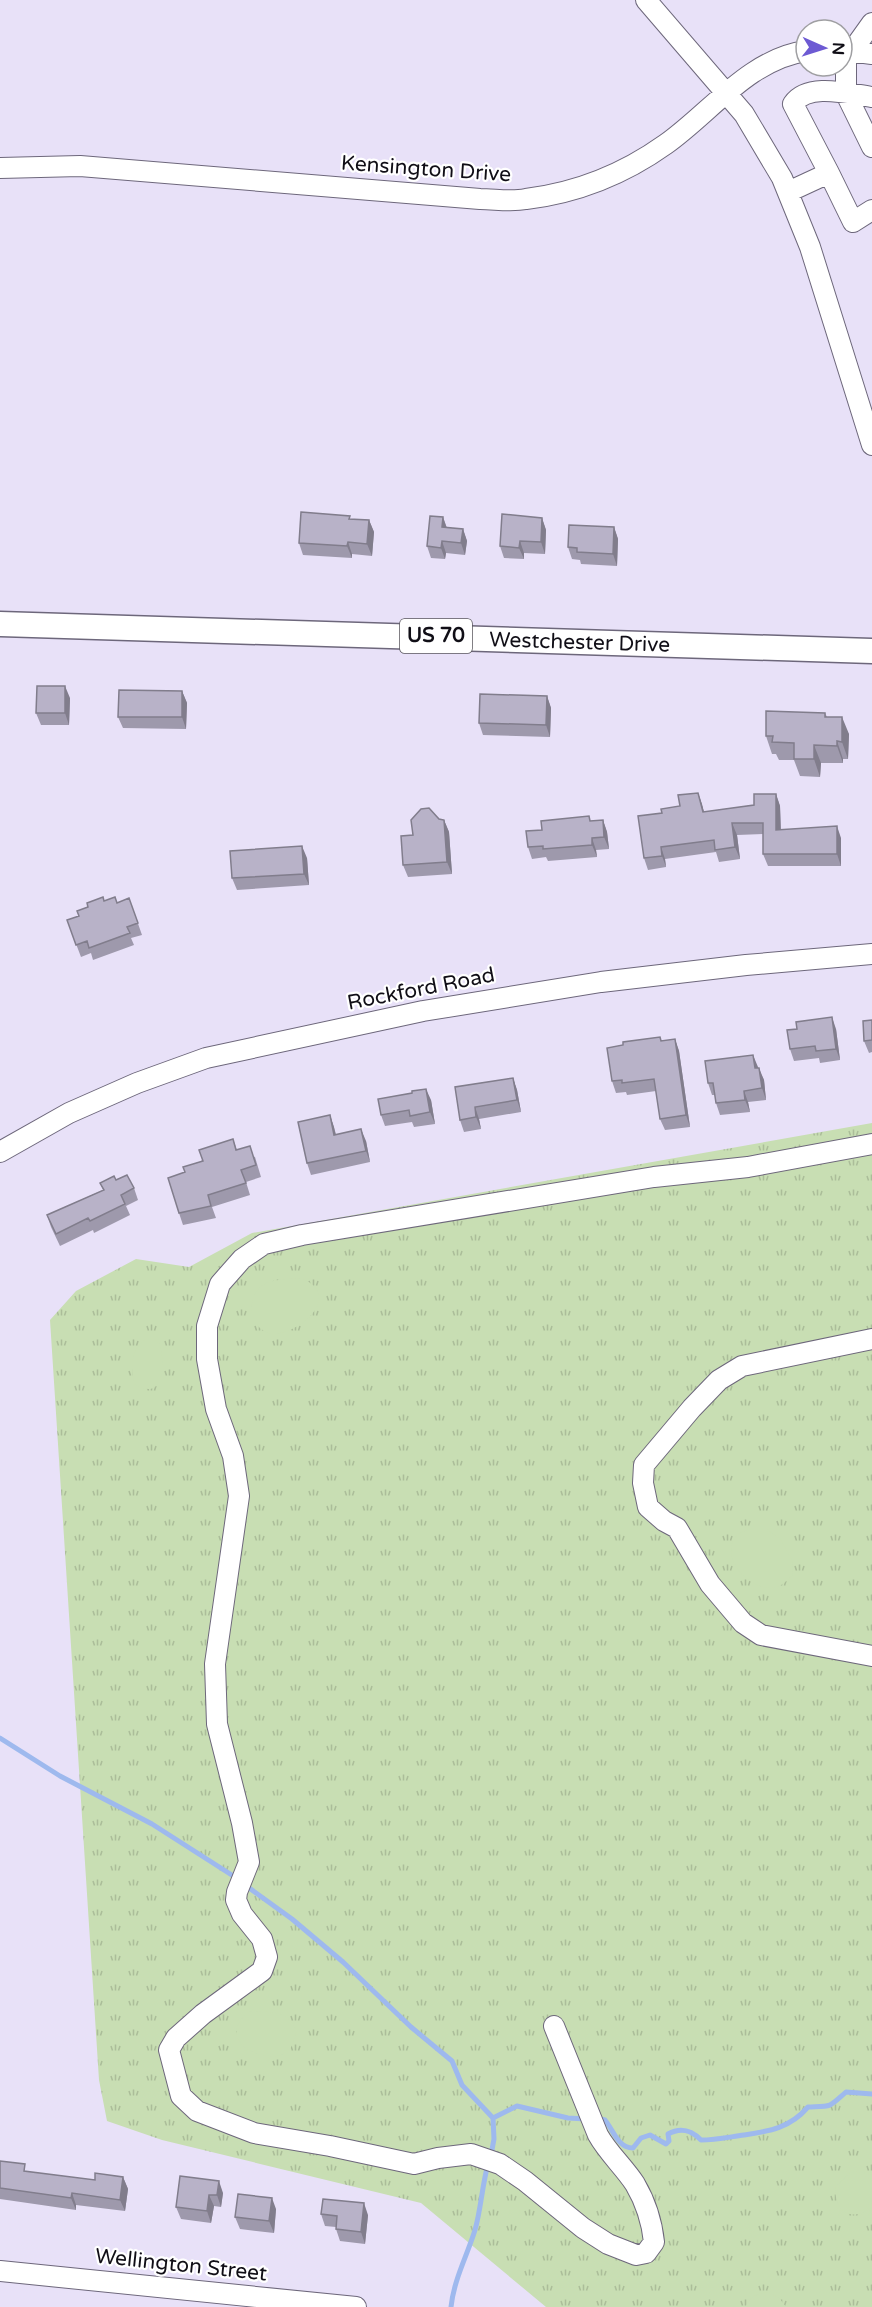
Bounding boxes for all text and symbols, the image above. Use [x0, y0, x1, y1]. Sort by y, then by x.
north arrow [794, 18, 854, 78]
text: N [828, 42, 848, 56]
street label: Kensington Drive [340, 151, 512, 187]
road number: US 70 [400, 619, 472, 653]
street label: Westchester Drive [489, 627, 671, 657]
street label: Rockford Road [345, 962, 497, 1016]
street label: Wellington Street [94, 2244, 268, 2286]

